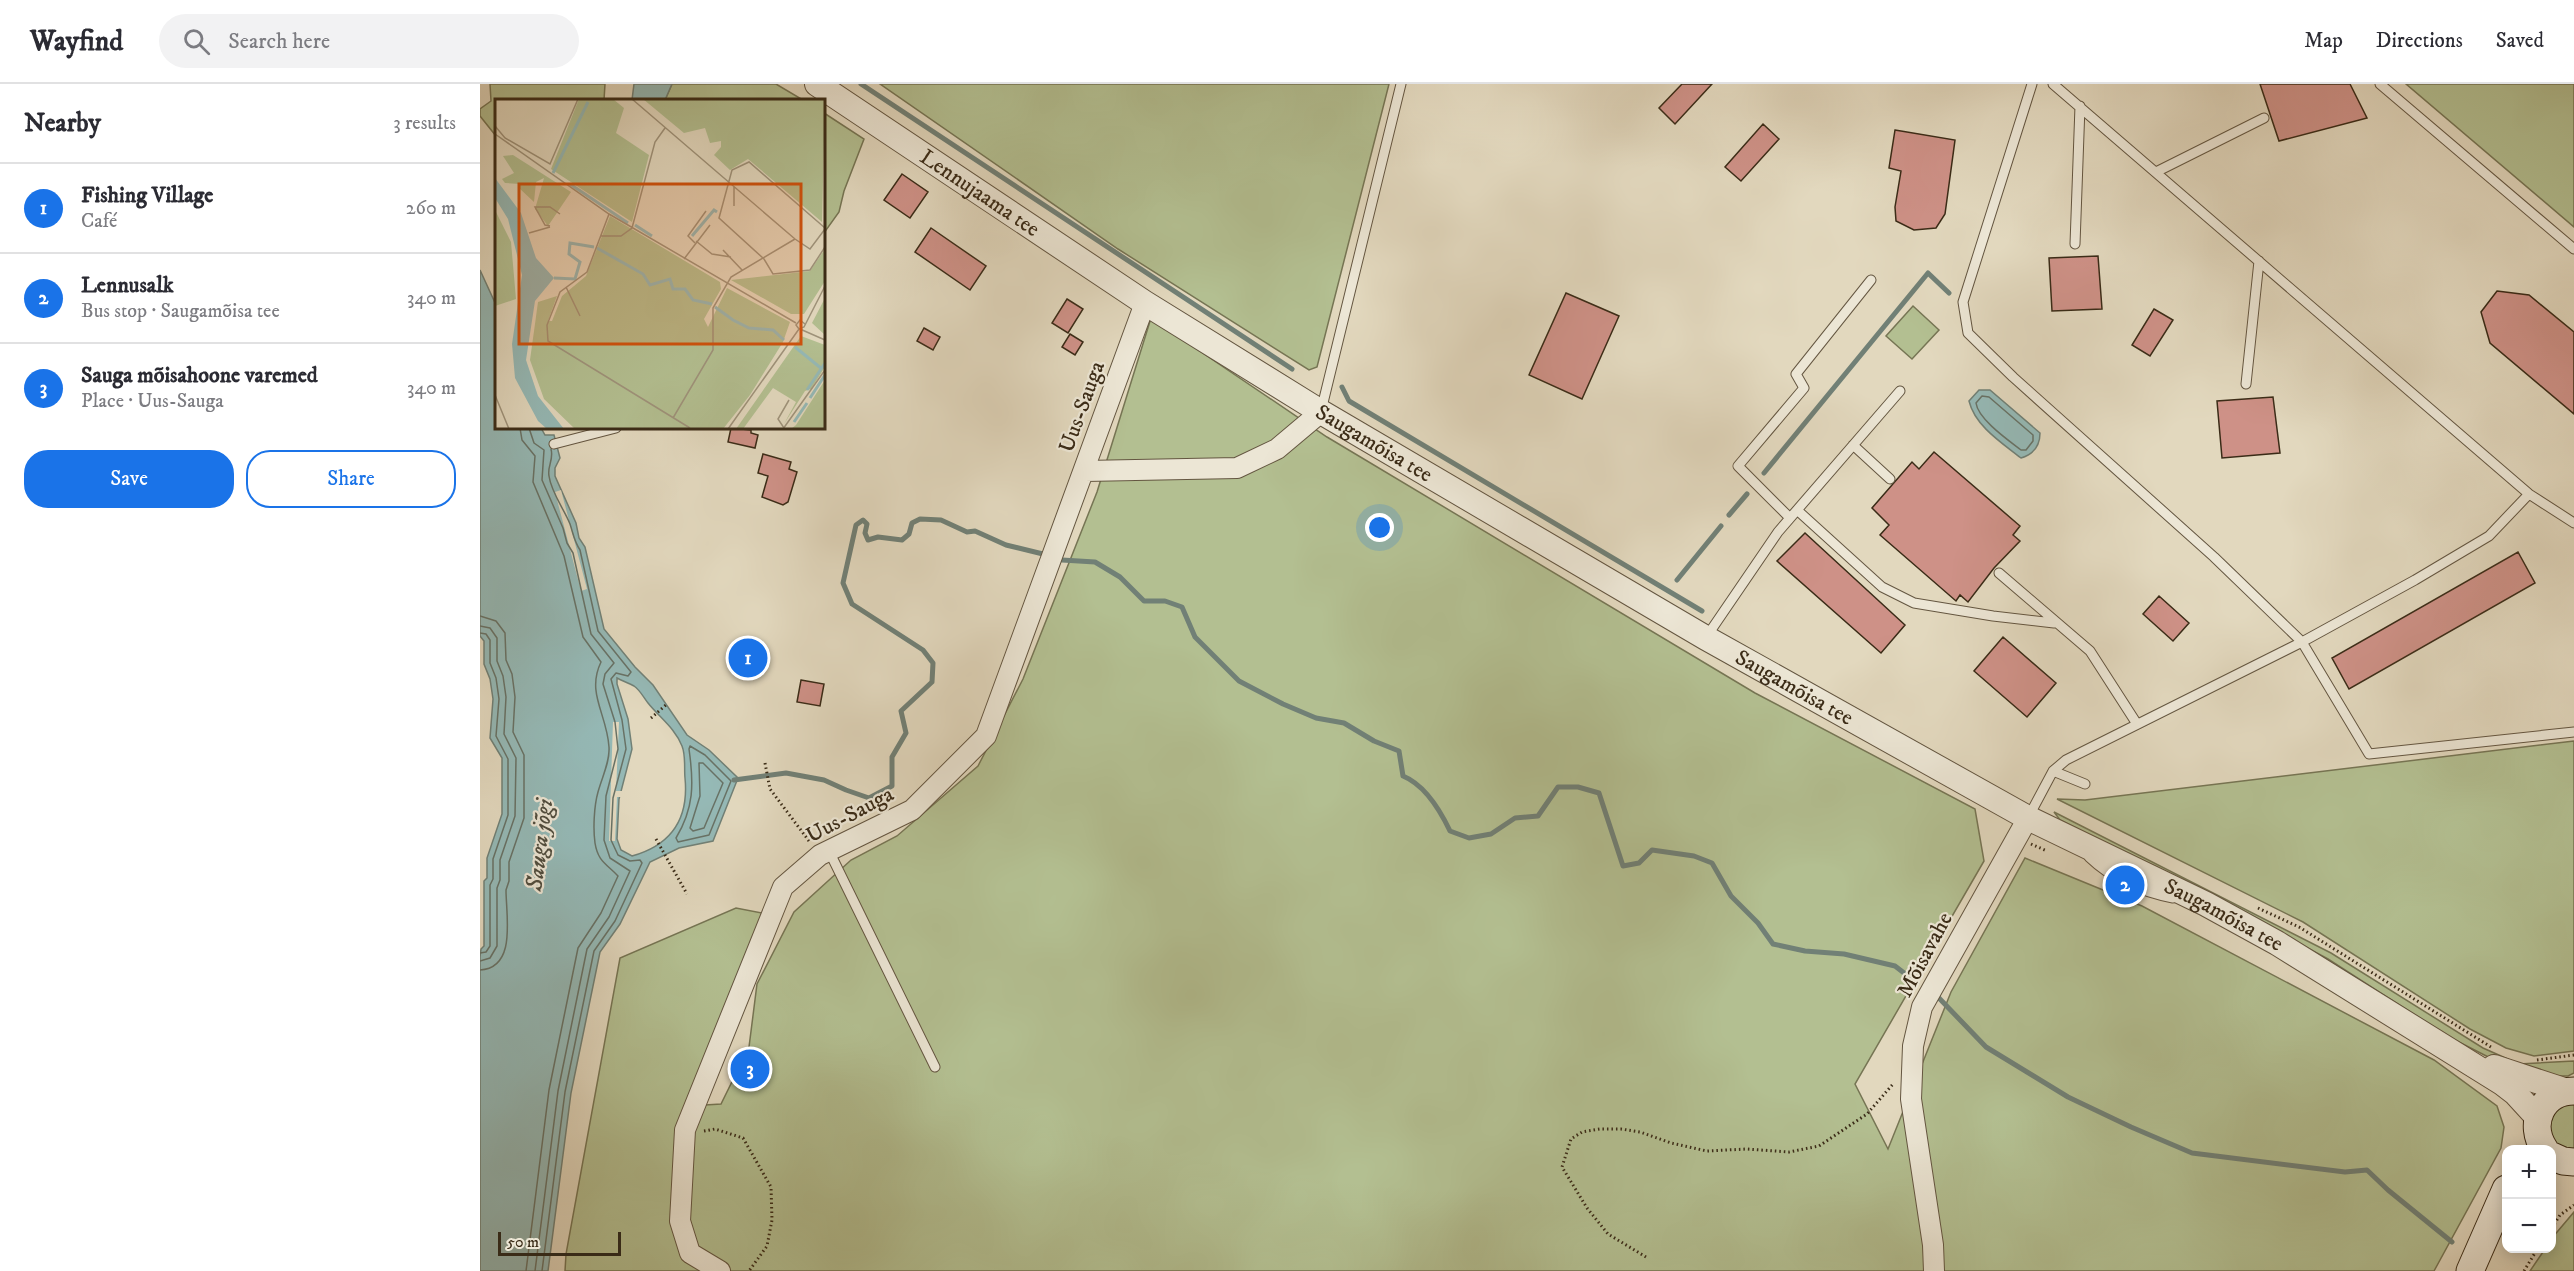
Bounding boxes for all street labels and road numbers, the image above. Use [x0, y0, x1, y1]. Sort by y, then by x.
street label: Lennujaama tee [915, 143, 1045, 242]
street label: Uus-Sauga [1053, 357, 1111, 456]
street label: Saugamõisa tee [1311, 398, 1438, 488]
street label: Saugamõisa tee [1730, 644, 1858, 731]
street label: Uus-Sauga [802, 780, 899, 849]
street label: Saugamõisa tee [2160, 872, 2289, 957]
street label: Mõisavahe [1891, 908, 1959, 1002]

